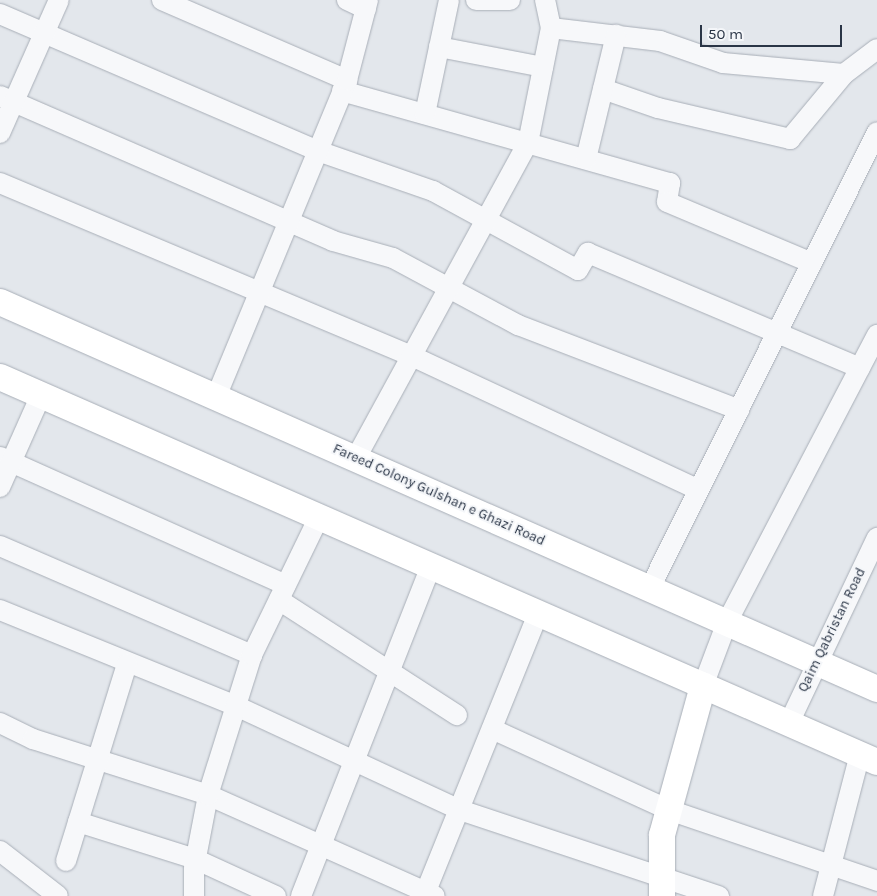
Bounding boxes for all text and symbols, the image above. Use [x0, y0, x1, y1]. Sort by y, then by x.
scale bar [702, 15, 844, 47]
text: 50 m [708, 25, 743, 43]
street label: Fareed Colony Gulshan e Ghazi Road [330, 440, 548, 550]
street label: Qaim Qabristan Road [795, 565, 869, 695]

